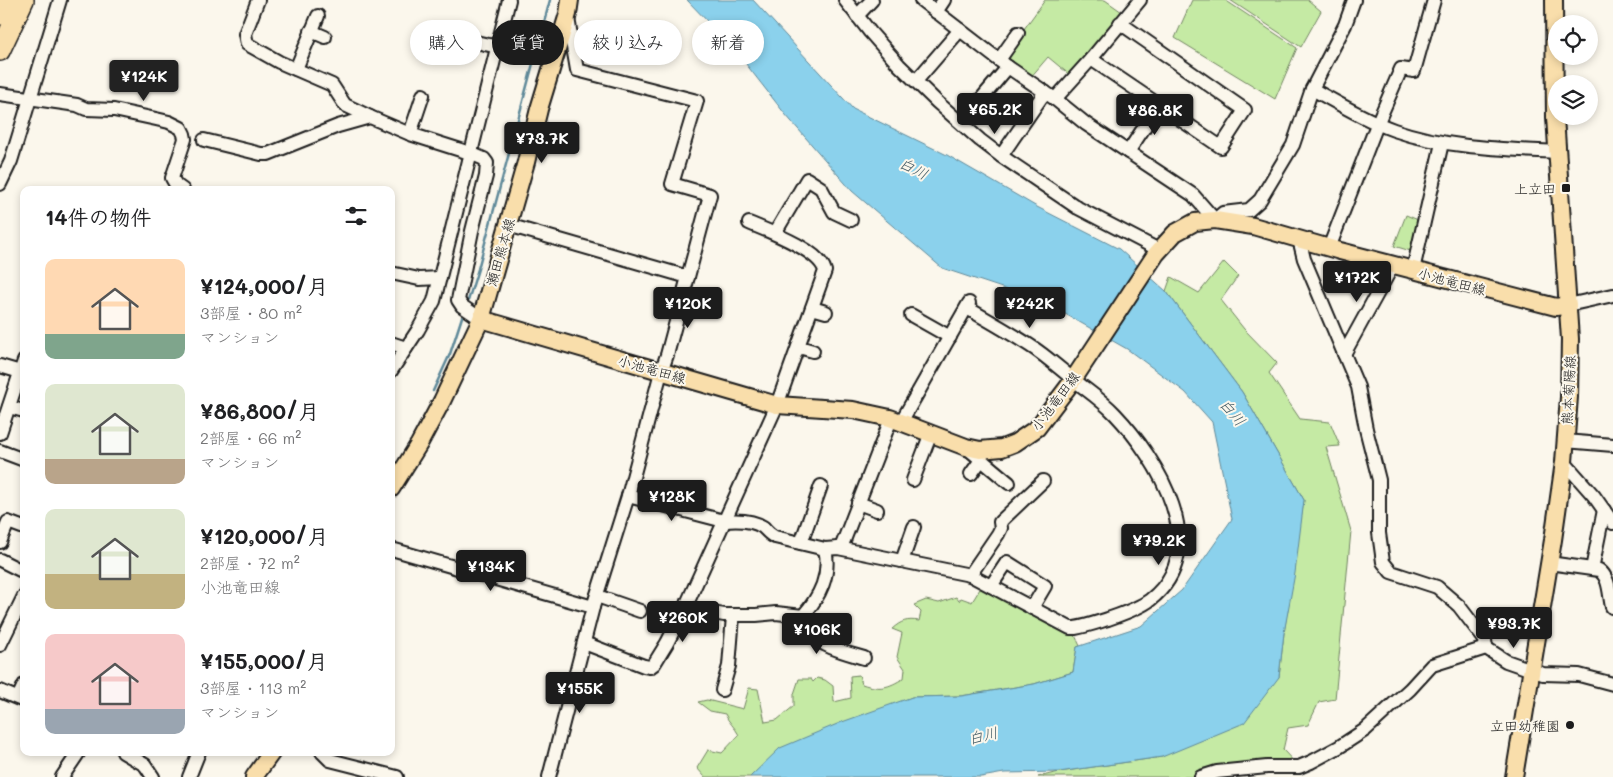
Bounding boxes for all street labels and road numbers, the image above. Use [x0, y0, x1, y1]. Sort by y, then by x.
street label: 瀬田熊本線 [481, 216, 519, 288]
street label: 小池竜田線 [1416, 263, 1488, 299]
street label: 小池竜田線 [616, 350, 688, 388]
street label: 熊本菊陽線 [1557, 355, 1579, 425]
street label: 小池竜田線 [1026, 367, 1084, 435]

